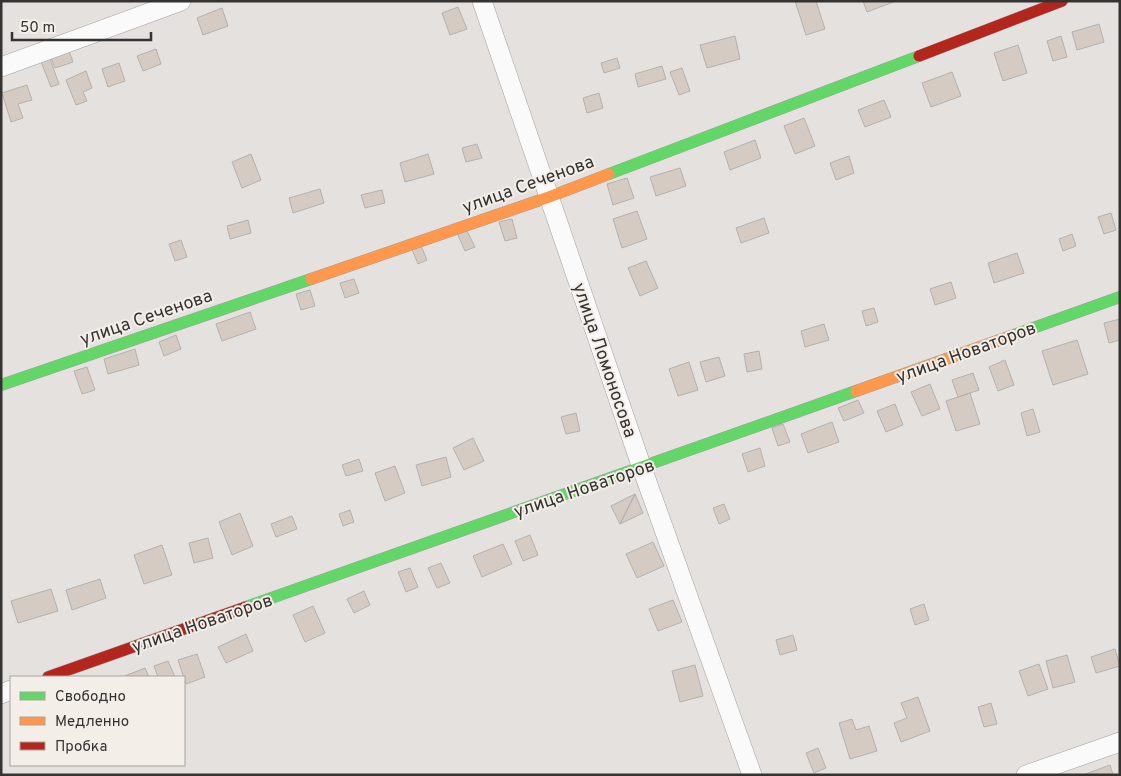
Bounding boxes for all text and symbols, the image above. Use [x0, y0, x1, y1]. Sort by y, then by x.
scale bar [12, 10, 151, 42]
text: 50 m [20, 19, 55, 38]
street label: улица Сеченова [460, 151, 597, 220]
street label: улица Ломоносова [566, 280, 641, 441]
street label: улица Сеченова [77, 285, 216, 352]
street label: улица Новаторов [893, 317, 1040, 389]
street label: улица Новаторов [511, 455, 658, 524]
street label: улица Новаторов [129, 590, 276, 659]
legend [10, 676, 185, 766]
text: Свободно [55, 688, 126, 707]
text: Медленно [55, 713, 129, 732]
text: Пробка [55, 738, 107, 757]

